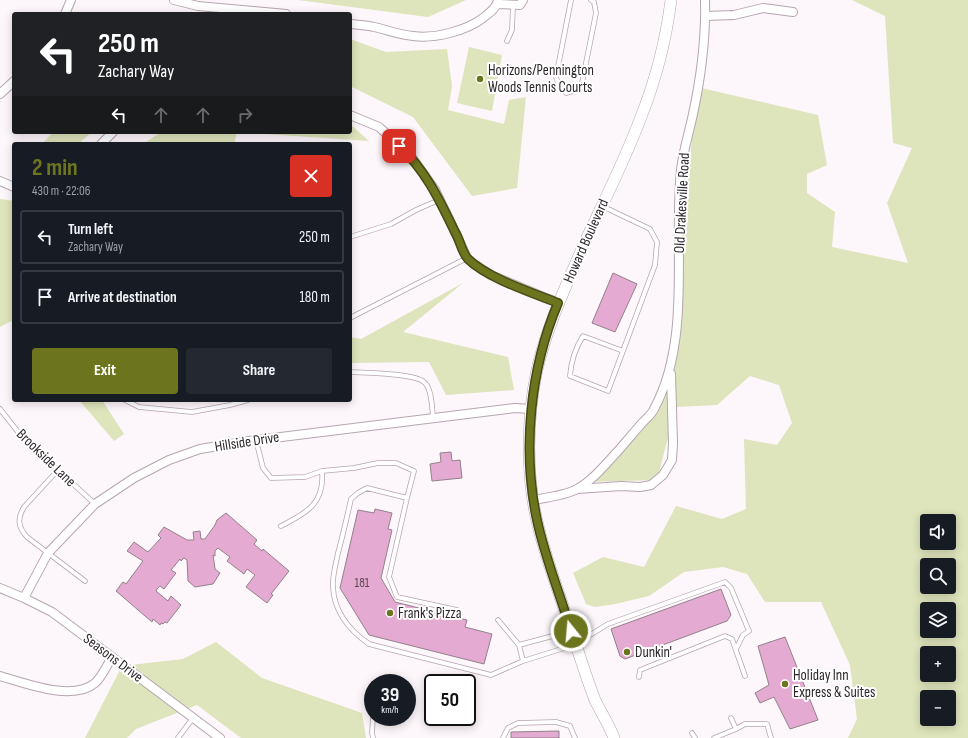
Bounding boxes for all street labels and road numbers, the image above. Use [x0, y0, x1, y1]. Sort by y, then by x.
street label: Old Drakesville Road [670, 152, 694, 254]
street label: Howard Boulevard [559, 196, 613, 286]
street label: Brookside Lane [12, 425, 80, 491]
street label: Hillside Drive [213, 428, 281, 456]
street label: Seasons Drive [79, 629, 147, 687]

